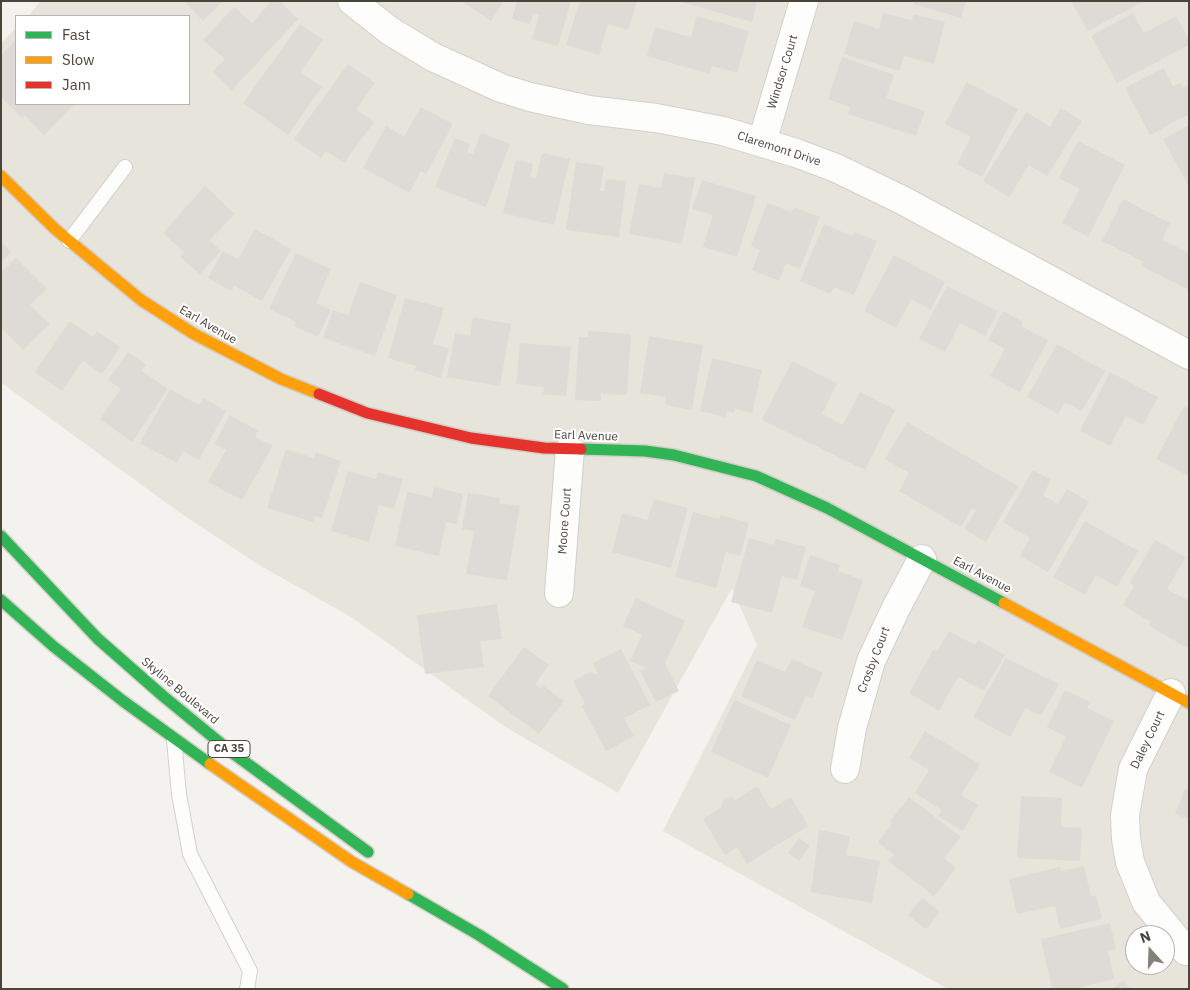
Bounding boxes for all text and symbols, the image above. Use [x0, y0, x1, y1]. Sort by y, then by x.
legend [15, 15, 190, 105]
text: Fast [62, 25, 90, 44]
street label: Windsor Court [765, 33, 801, 111]
text: Slow [62, 50, 95, 69]
text: Jam [62, 75, 91, 94]
street label: Claremont Drive [735, 129, 823, 169]
street label: Earl Avenue [177, 303, 239, 347]
street label: Earl Avenue [554, 428, 618, 444]
street label: Moore Court [555, 487, 575, 555]
street label: Earl Avenue [950, 554, 1014, 596]
street label: Crosby Court [855, 625, 893, 695]
street label: Skyline Boulevard [138, 654, 222, 728]
street label: Daley Court [1128, 709, 1168, 771]
road number: CA 35 [208, 741, 250, 758]
north arrow [1125, 925, 1175, 975]
text: N [1137, 927, 1153, 947]

